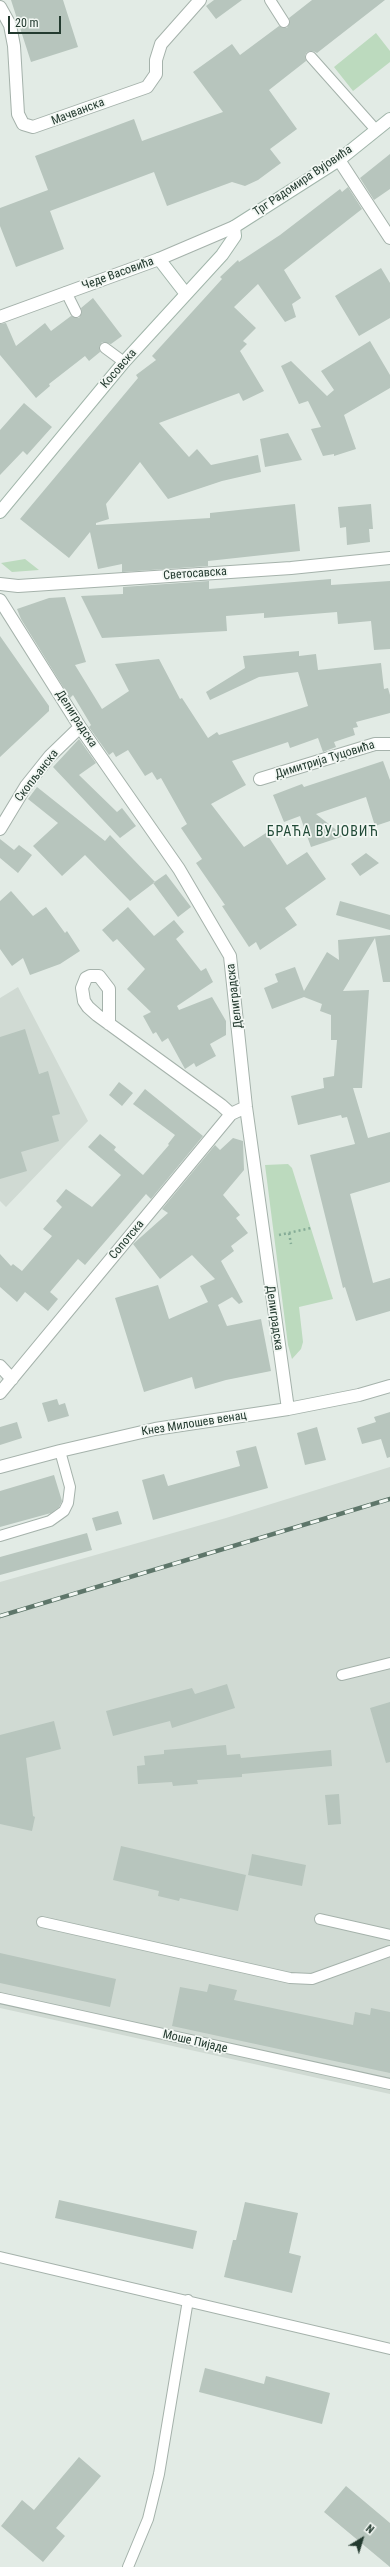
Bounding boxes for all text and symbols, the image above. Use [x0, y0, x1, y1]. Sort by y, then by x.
scale bar [10, 8, 63, 34]
text: 20 m [15, 16, 39, 30]
street label: Мачванска [50, 95, 106, 129]
street label: Трг Радомира Вујовића [251, 143, 355, 219]
street label: Чеде Васовића [80, 254, 156, 294]
street label: Косовска [98, 346, 140, 392]
street label: Светосавска [163, 565, 227, 583]
street label: Делиградска [52, 688, 100, 750]
street label: Димитрија Туцовића [274, 738, 376, 782]
street label: Скопљанска [12, 747, 62, 805]
district label: БРАЋА ВУЈОВИЋ [267, 824, 379, 840]
street label: Делиградска [224, 963, 246, 1029]
street label: Сопотска [107, 1218, 147, 1262]
street label: Делиградска [262, 1285, 286, 1351]
street label: Кнез Милошев венац [140, 1409, 248, 1439]
street label: Моше Пијаде [161, 2028, 229, 2056]
north arrow [342, 2519, 382, 2559]
text: N [363, 2522, 376, 2536]

